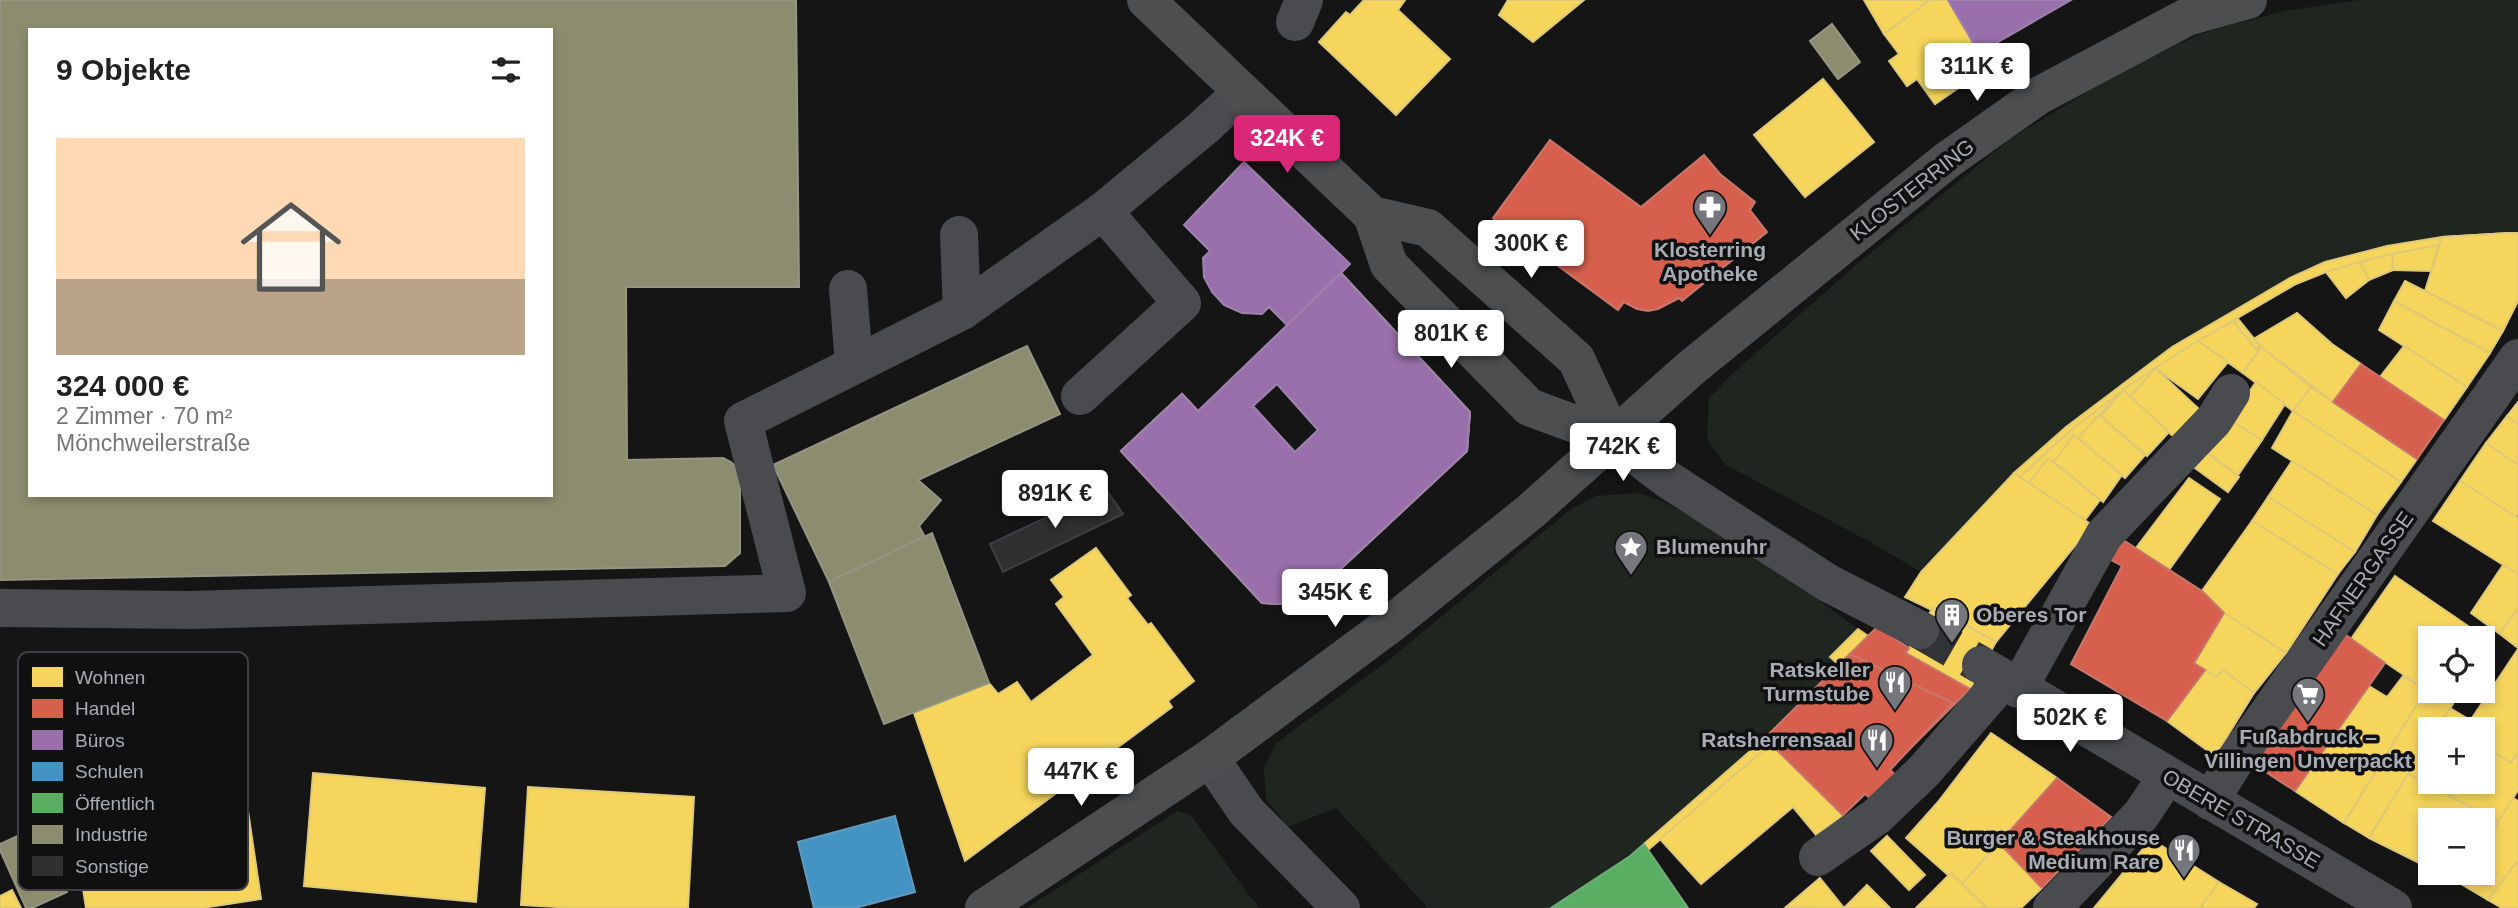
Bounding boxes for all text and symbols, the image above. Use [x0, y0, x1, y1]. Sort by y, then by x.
pin: 311K € [1920, 43, 2034, 103]
icon: filters [487, 51, 525, 89]
text: 9 Objekte [56, 53, 191, 86]
text: 311K € [1941, 53, 2013, 79]
pin: 324K € [1230, 116, 1344, 175]
text: 324K € [1250, 125, 1324, 151]
street label: KLOSTERRING [1845, 134, 1978, 245]
icon: home [228, 184, 354, 310]
pharmacy icon: Klosterring Apotheke [1691, 188, 1729, 237]
pin: 300K € [1474, 220, 1588, 280]
text: 300K € [1494, 230, 1568, 256]
place label: Klosterring Apotheke [1654, 238, 1766, 285]
pin: 801K € [1394, 310, 1508, 370]
text: 801K € [1414, 320, 1488, 346]
text: 324 000 € [56, 369, 189, 402]
text: 2 Zimmer · 70 m² [56, 403, 232, 429]
pin: 742K € [1566, 424, 1680, 483]
text: Mönchweilerstraße [56, 430, 250, 456]
text: 742K € [1586, 433, 1660, 459]
pin: 891K € [998, 470, 1112, 530]
text: 891K € [1018, 480, 1092, 506]
street label: HAFNERGASSE [2308, 507, 2418, 650]
place icon: Blumenuhr [1612, 528, 1650, 577]
place label: Blumenuhr [1656, 535, 1767, 558]
pin: 345K € [1278, 570, 1392, 629]
text: 345K € [1298, 579, 1372, 605]
building icon: Oberes Tor [1933, 596, 1971, 645]
place label: Oberes Tor [1976, 603, 2086, 626]
map controls [2418, 626, 2495, 885]
button: locate [2418, 626, 2495, 703]
legend [18, 652, 248, 890]
place label: Ratskeller Turmstube [1763, 658, 1870, 705]
restaurant icon: Ratskeller Turmstube [1876, 663, 1914, 712]
text: Wohnen [75, 667, 145, 688]
supermarket icon: Fußabdruck – Villingen Unverpackt [2289, 675, 2327, 724]
pin: 502K € [2013, 694, 2127, 754]
text: Handel [75, 698, 135, 719]
text: 502K € [2033, 704, 2107, 730]
button: + [2418, 717, 2495, 794]
restaurant icon: Ratsherrensaal [1858, 721, 1896, 770]
place label: Fußabdruck – Villingen Unverpackt [2204, 725, 2412, 772]
place label: Ratsherrensaal [1701, 728, 1853, 751]
text: Büros [75, 730, 125, 751]
pin: 447K € [1024, 748, 1138, 808]
text: 447K € [1044, 758, 1118, 784]
text: Schulen [75, 761, 144, 782]
street label: OBERE STRASSE [2159, 764, 2324, 873]
text: Öffentlich [75, 793, 155, 814]
button: − [2418, 808, 2495, 885]
text: Industrie [75, 824, 148, 845]
place label: Burger & Steakhouse Medium Rare [1946, 826, 2160, 873]
restaurant icon: Burger & Steakhouse Medium Rare [2165, 831, 2203, 880]
text: Sonstige [75, 856, 149, 877]

